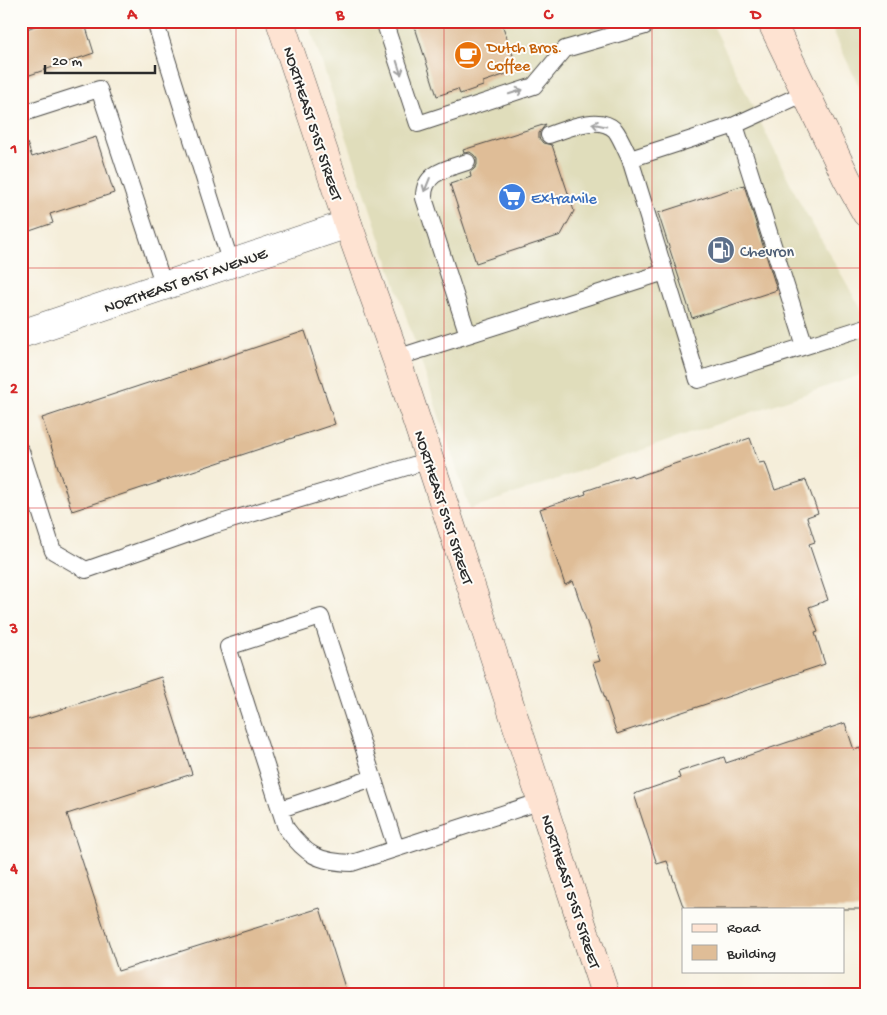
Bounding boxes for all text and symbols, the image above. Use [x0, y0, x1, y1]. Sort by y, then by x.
text: A [126, 7, 138, 26]
text: B [335, 7, 345, 26]
text: C [543, 7, 554, 26]
text: D [749, 7, 762, 26]
cafe icon: Dutch Bros. Coffee [453, 40, 483, 70]
place label: Dutch Bros. Coffee [486, 40, 562, 77]
scale bar [45, 42, 155, 74]
street label: NORTHEAST 51ST STREET [277, 45, 345, 204]
text: 20 m [52, 53, 82, 71]
one-way arrow [395, 59, 405, 75]
one-way arrow [507, 87, 523, 96]
one-way arrow [592, 120, 608, 129]
text: 1 [10, 141, 17, 160]
one-way arrow [422, 178, 431, 193]
supermarket icon: ExtraMile [497, 182, 527, 212]
place label: ExtraMile [531, 191, 598, 210]
fuel station icon: Chevron [706, 235, 736, 265]
place label: Chevron [740, 244, 795, 263]
street label: NORTHEAST 81ST AVENUE [102, 245, 271, 319]
text: 2 [10, 381, 18, 400]
street label: NORTHEAST 51ST STREET [408, 429, 476, 588]
text: 3 [9, 621, 18, 640]
street label: NORTHEAST 51ST STREET [535, 813, 603, 972]
text: 4 [9, 861, 18, 880]
legend [682, 908, 844, 972]
text: Road [727, 920, 761, 938]
text: Building [726, 946, 776, 964]

